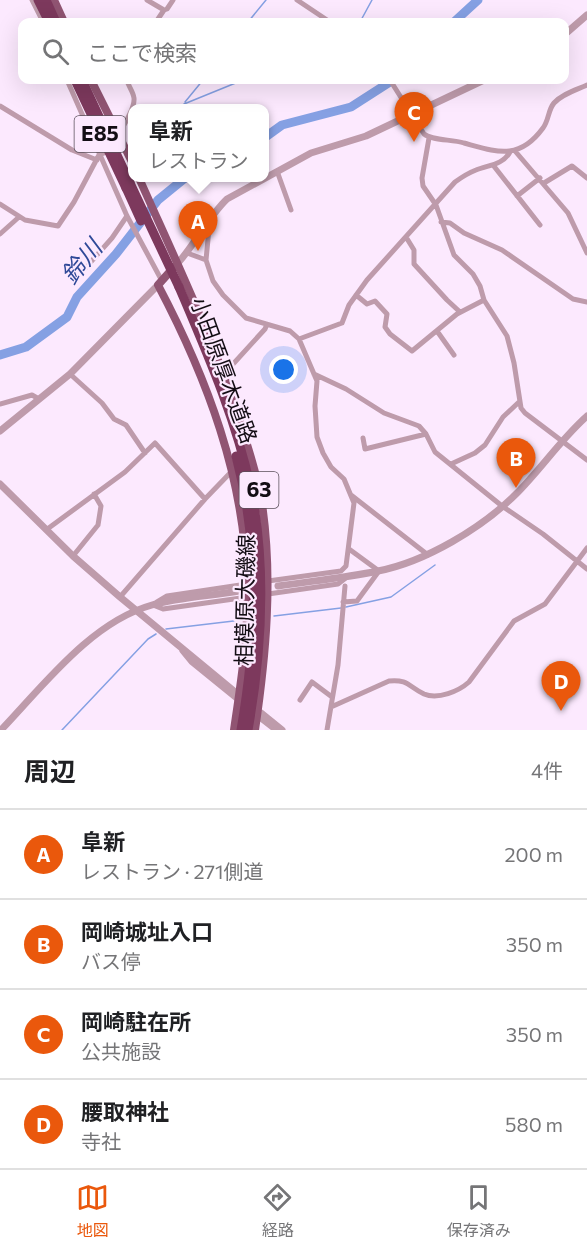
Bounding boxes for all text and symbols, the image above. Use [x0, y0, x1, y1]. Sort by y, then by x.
search box [18, 18, 569, 84]
icon: search [39, 35, 72, 68]
text: ここで検索 [87, 39, 197, 66]
pin: C [394, 92, 434, 142]
popup [128, 104, 269, 182]
road number: E85 [74, 116, 126, 152]
text: 阜新 [149, 117, 193, 144]
text: レストラン [149, 148, 249, 172]
pin: A [178, 202, 218, 251]
water label: 鈴川 [54, 231, 109, 289]
street label: 小田原厚木道路 [185, 293, 263, 447]
your location [269, 355, 298, 384]
pin: B [496, 438, 536, 488]
road number: 63 [240, 472, 278, 508]
street label: 相模原大磯線 [230, 534, 259, 666]
pin: D [542, 662, 580, 711]
text: 周辺 [24, 755, 76, 786]
text: 4件 [531, 758, 563, 782]
text: 阜新 [81, 828, 125, 855]
text: A [36, 842, 51, 866]
text: 200 m [505, 842, 563, 866]
text: レストラン · 271側道 [81, 859, 264, 883]
text: 岡崎城址入口 [81, 918, 213, 945]
text: B [37, 932, 50, 956]
text: 350 m [506, 932, 563, 956]
text: バス停 [81, 949, 141, 973]
text: 岡崎駐在所 [81, 1008, 191, 1035]
text: C [37, 1022, 50, 1046]
text: 350 m [506, 1022, 563, 1046]
text: 公共施設 [81, 1039, 161, 1063]
text: 腰取神社 [81, 1098, 169, 1125]
text: D [36, 1112, 51, 1136]
text: 580 m [505, 1112, 563, 1136]
text: 寺社 [81, 1129, 121, 1153]
tab: 地図 [76, 1181, 109, 1241]
tab: 経路 [261, 1181, 294, 1241]
tab: 保存済み [447, 1181, 511, 1241]

